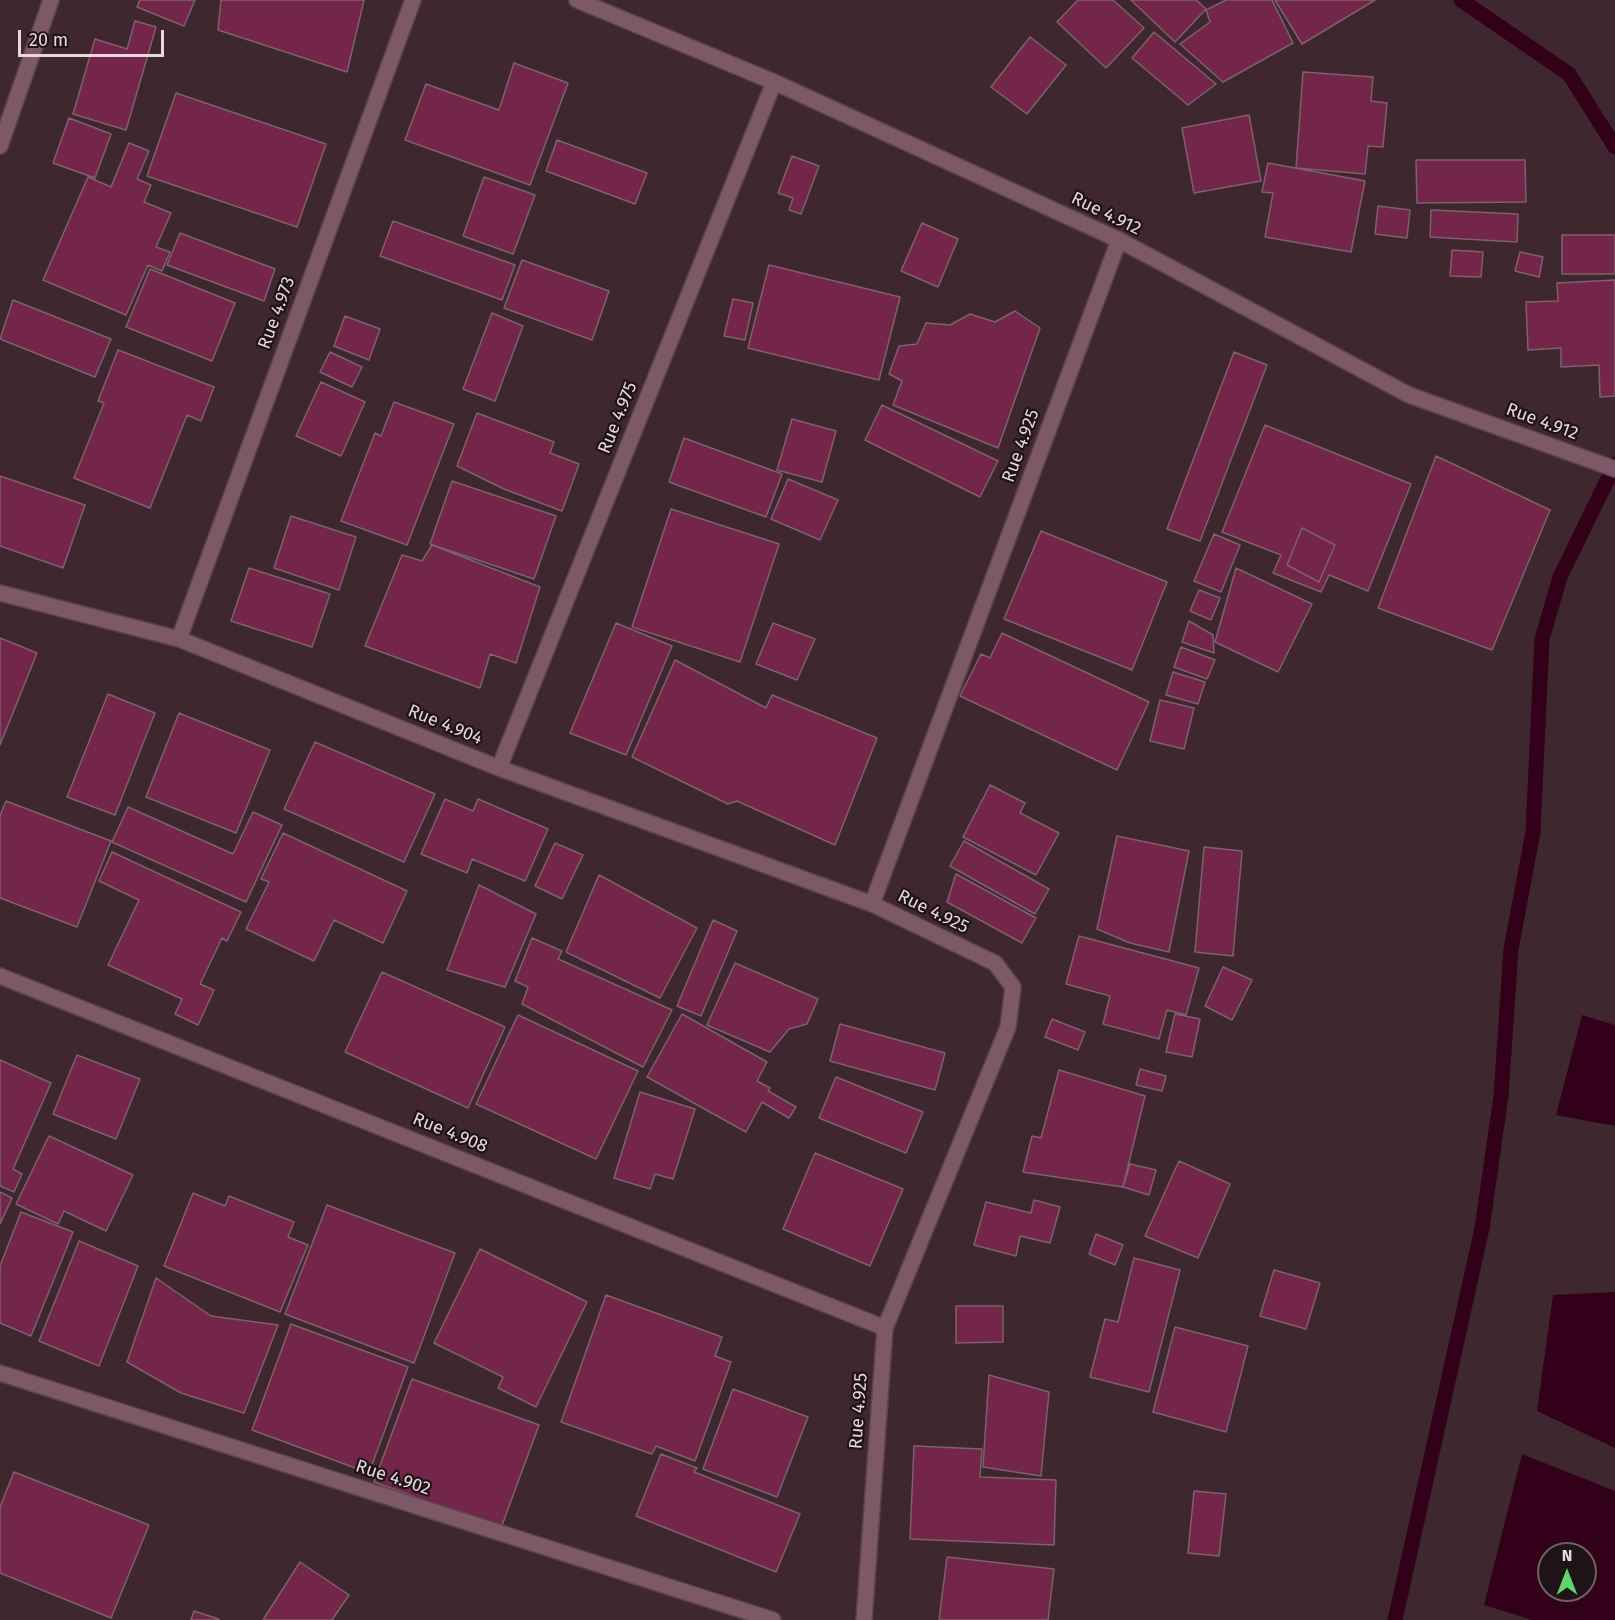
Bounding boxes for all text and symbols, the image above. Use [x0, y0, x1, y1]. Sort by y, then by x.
scale bar [21, 18, 166, 56]
text: 20 m [29, 29, 68, 51]
street label: Rue 4.912 [1067, 188, 1145, 240]
street label: Rue 4.973 [254, 274, 300, 352]
street label: Rue 4.975 [594, 379, 642, 457]
street label: Rue 4.912 [1503, 399, 1581, 445]
street label: Rue 4.925 [998, 406, 1044, 486]
street label: Rue 4.904 [405, 700, 485, 750]
street label: Rue 4.925 [894, 886, 972, 938]
street label: Rue 4.908 [409, 1108, 491, 1158]
street label: Rue 4.925 [846, 1372, 872, 1450]
street label: Rue 4.902 [353, 1456, 433, 1500]
north arrow [1537, 1542, 1597, 1602]
text: N [1562, 1546, 1572, 1565]

